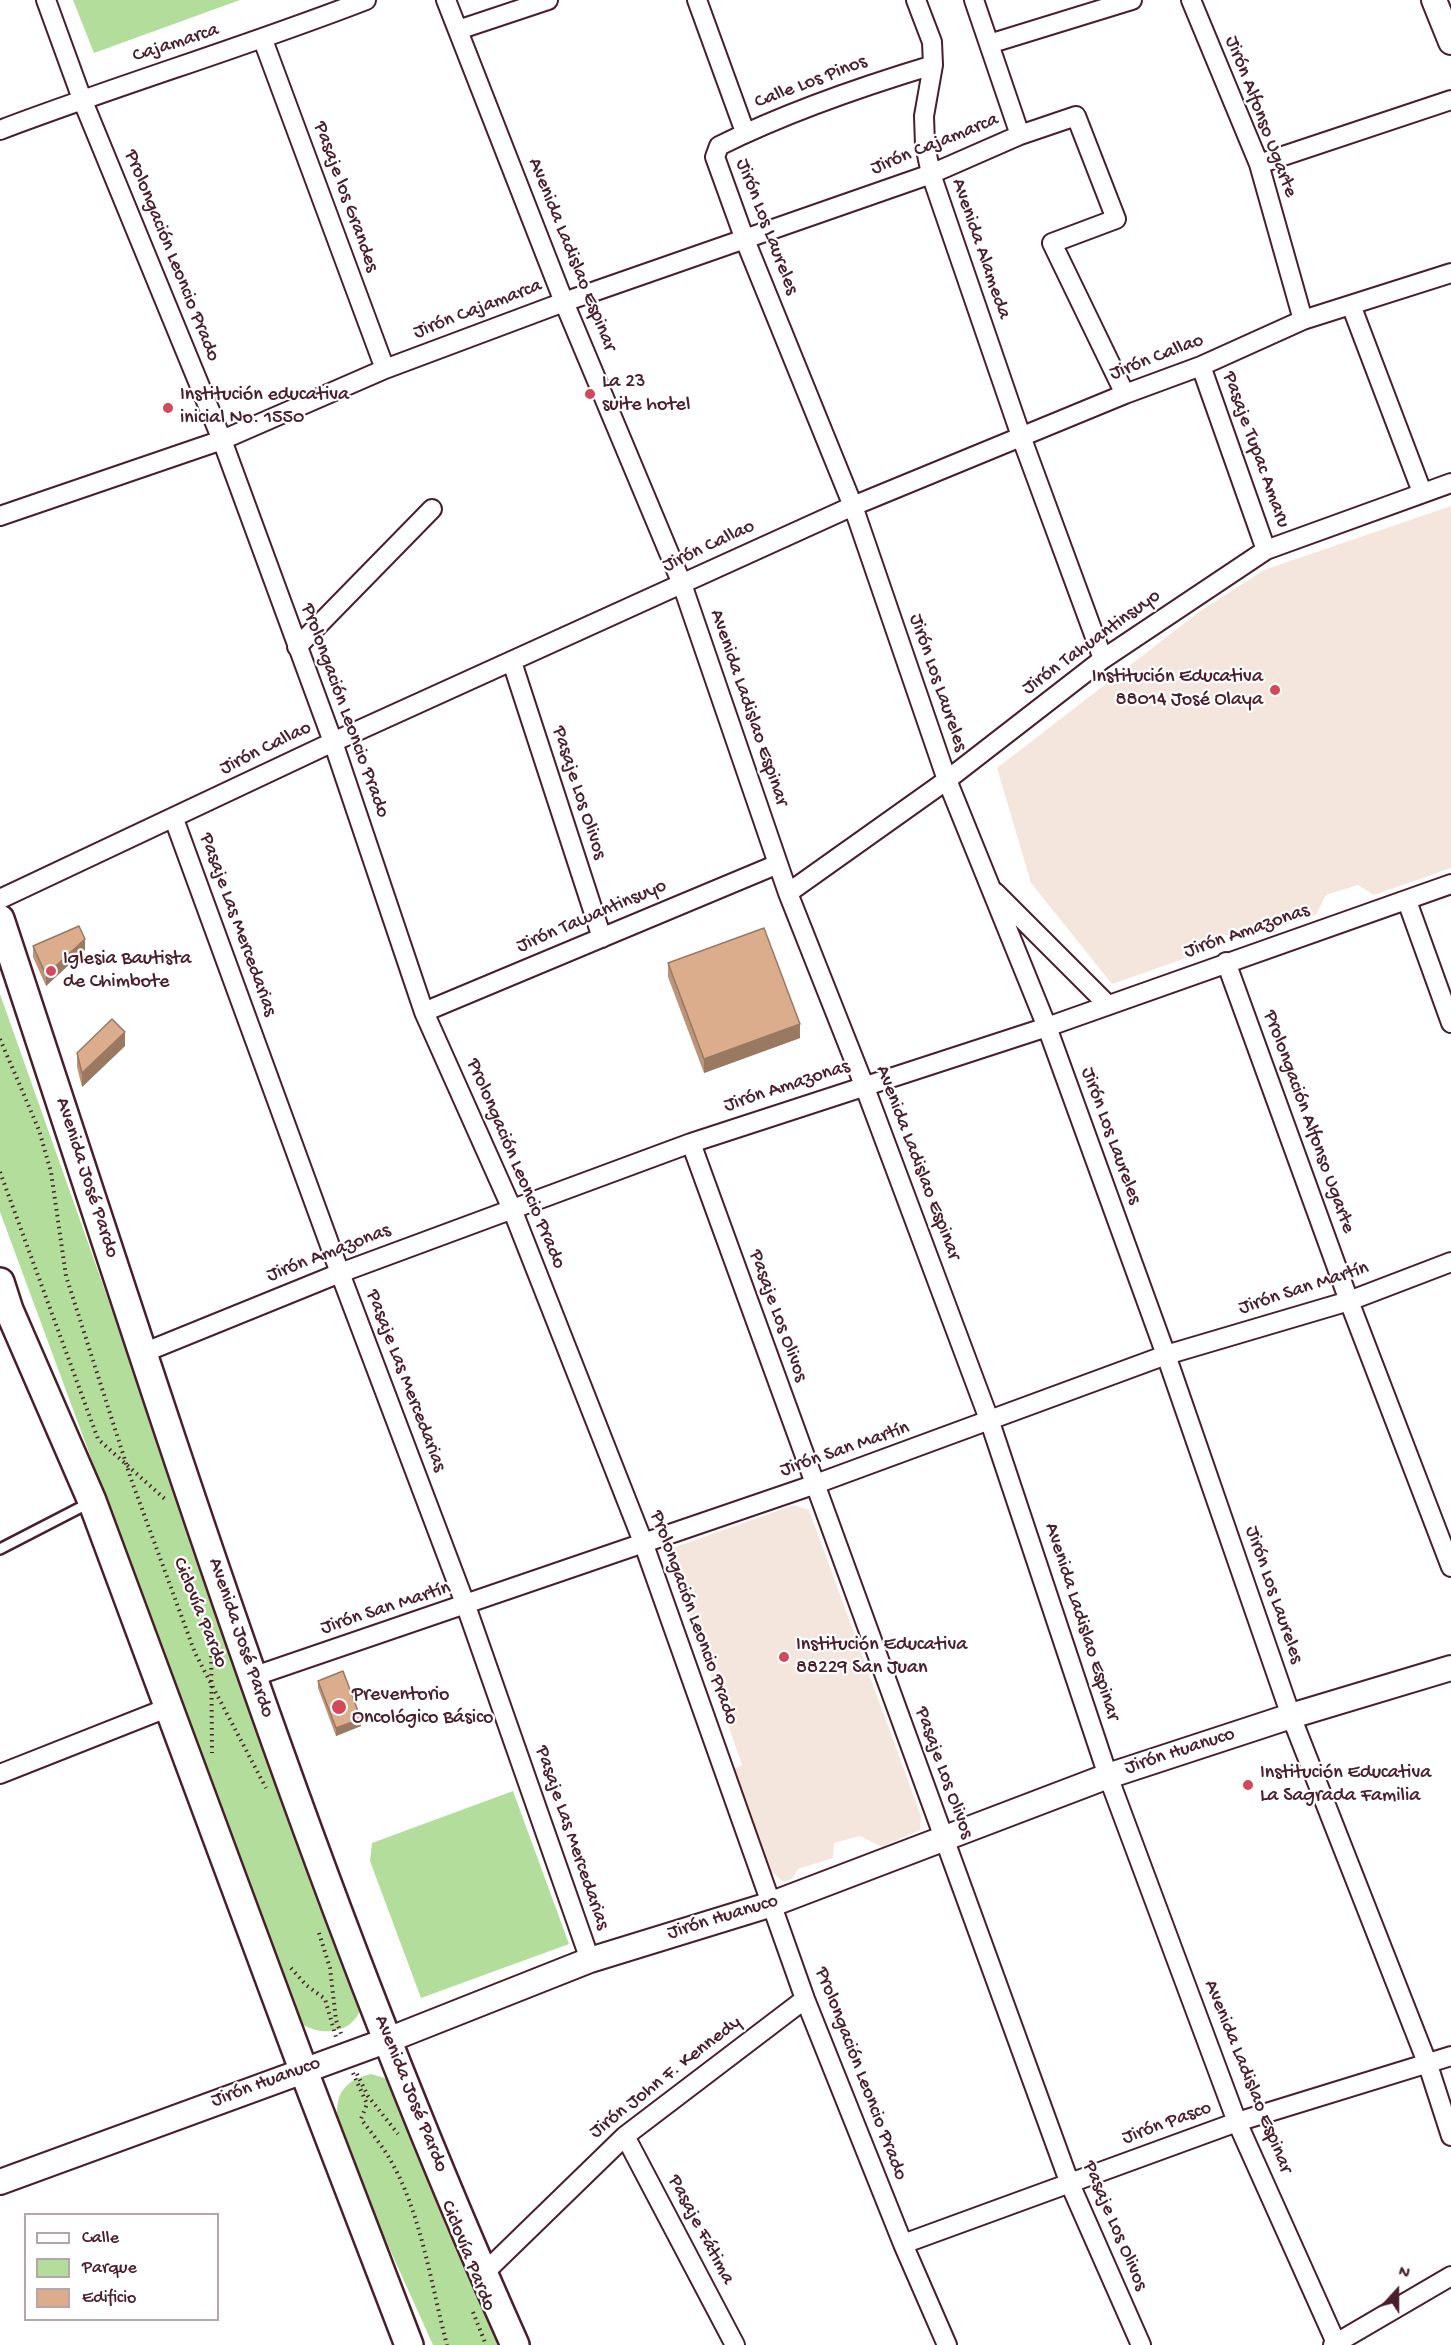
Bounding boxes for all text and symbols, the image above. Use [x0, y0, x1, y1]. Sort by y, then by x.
street label: Cajamarca [130, 19, 222, 69]
street label: Jirón Alfonso Ugarte [1218, 33, 1302, 201]
street label: Calle Los Pinos [752, 51, 870, 115]
street label: Jirón Cajamarca [868, 108, 1002, 182]
street label: Pasaje los Grandes [307, 119, 383, 275]
street label: Prolongación Leoncio Prado [118, 147, 224, 365]
street label: Avenida Ladislao Espinar [521, 155, 621, 355]
street label: Jirón Los Laureles [729, 156, 803, 298]
street label: Avenida Alameda [945, 176, 1015, 322]
street label: Jirón Cajamarca [410, 274, 546, 346]
street label: Jirón Callao [1107, 329, 1207, 387]
street label: Pasaje Tupac Amaru [1216, 369, 1294, 531]
place label: La 23 suite hotel [602, 371, 690, 418]
place label: Institución educativa inicial No. 1550 [180, 384, 349, 431]
marker: La 23 suite hotel [583, 387, 597, 401]
marker: Institución educativa inicial No. 1550 [161, 401, 175, 415]
street label: Jirón Callao [659, 515, 759, 579]
street label: Jirón Tahuantinsuyo [1018, 585, 1166, 701]
street label: Prolongación Leoncio Prado [294, 601, 394, 821]
street label: Avenida Ladislao Espinar [703, 606, 793, 810]
street label: Jirón Los Laureles [902, 611, 972, 755]
place label: Institución Educativa 88014 José Olaya [1092, 666, 1263, 713]
marker: Institución Educativa 88014 José Olaya [1268, 683, 1282, 697]
street label: Jirón Callao [216, 717, 316, 781]
street label: Pasaje Los Olivos [545, 723, 611, 863]
street label: Pasaje Las Mercedarias [193, 830, 281, 1020]
street label: Jirón Tawantinsuyo [513, 875, 671, 959]
street label: Jirón Amazonas [1181, 899, 1313, 965]
place label: Iglesia Bautista de Chimbote [63, 948, 191, 995]
marker: Iglesia Bautista de Chimbote [44, 964, 58, 978]
street label: Prolongación Alfonso Ugarte [1256, 1007, 1360, 1237]
street label: Prolongación Leoncio Prado [460, 1055, 570, 1273]
street label: Jirón Amazonas [721, 1055, 853, 1119]
street label: Avenida Ladislao Espinar [869, 1062, 965, 1264]
street label: Jirón Los Laureles [1074, 1064, 1146, 1208]
street label: Avenida José Pardo [49, 1095, 123, 1261]
street label: Jirón Amazonas [264, 1219, 394, 1289]
street label: Pasaje Los Olivos [742, 1247, 812, 1385]
street label: Jirón San Martín [1236, 1257, 1372, 1321]
street label: Pasaje Las Mercedarias [359, 1287, 451, 1475]
street label: Jirón San Martín [777, 1417, 913, 1483]
street label: Prolongación Leoncio Prado [643, 1508, 743, 1728]
street label: Avenida Ladislao Espinar [1038, 1520, 1124, 1724]
street label: Jirón Los Laureles [1238, 1523, 1308, 1667]
street label: Ciclovía Pardo [166, 1554, 232, 1672]
street label: Avenida José Pardo [201, 1555, 279, 1721]
street label: Jirón San Martín [318, 1577, 454, 1641]
place label: Institución Educativa 88229 San Juan [796, 1634, 967, 1681]
marker: Institución Educativa 88229 San Juan [777, 1650, 791, 1664]
place label: Preventorio Oncológico Básico [352, 1684, 493, 1731]
marker: Preventorio Oncológico Básico [330, 1698, 348, 1716]
street label: Pasaje Los Olivos [908, 1704, 978, 1842]
street label: Jirón Huanuco [1122, 1723, 1238, 1781]
street label: Pasaje Las Mercedarias [528, 1743, 614, 1933]
place label: Institución Educativa La Sagrada Familia [1260, 1762, 1431, 1809]
marker: Institución Educativa La Sagrada Familia [1241, 1778, 1255, 1792]
street label: Jirón Huanuco [665, 1890, 781, 1946]
street label: Prolongación Leoncio Prado [808, 1964, 912, 2184]
street label: Avenida Ladislao Espinar [1197, 1977, 1297, 2177]
street label: Jirón John F. Kennedy [585, 2011, 747, 2145]
street label: Avenida José Pardo [368, 2012, 452, 2176]
street label: Jirón Huanuco [208, 2052, 324, 2114]
street label: Jirón Pasco [1119, 2097, 1215, 2151]
street label: Pasaje Los Olivos [1076, 2158, 1152, 2294]
street label: Pasaje Fátima [661, 2171, 739, 2289]
street label: Ciclovía Pardo [434, 2197, 500, 2315]
legend [24, 2213, 219, 2321]
text: Calle [82, 2228, 119, 2249]
text: Parque [82, 2258, 137, 2279]
north arrow [1367, 2261, 1427, 2321]
text: N [1395, 2263, 1412, 2284]
text: Edificio [82, 2288, 136, 2309]

